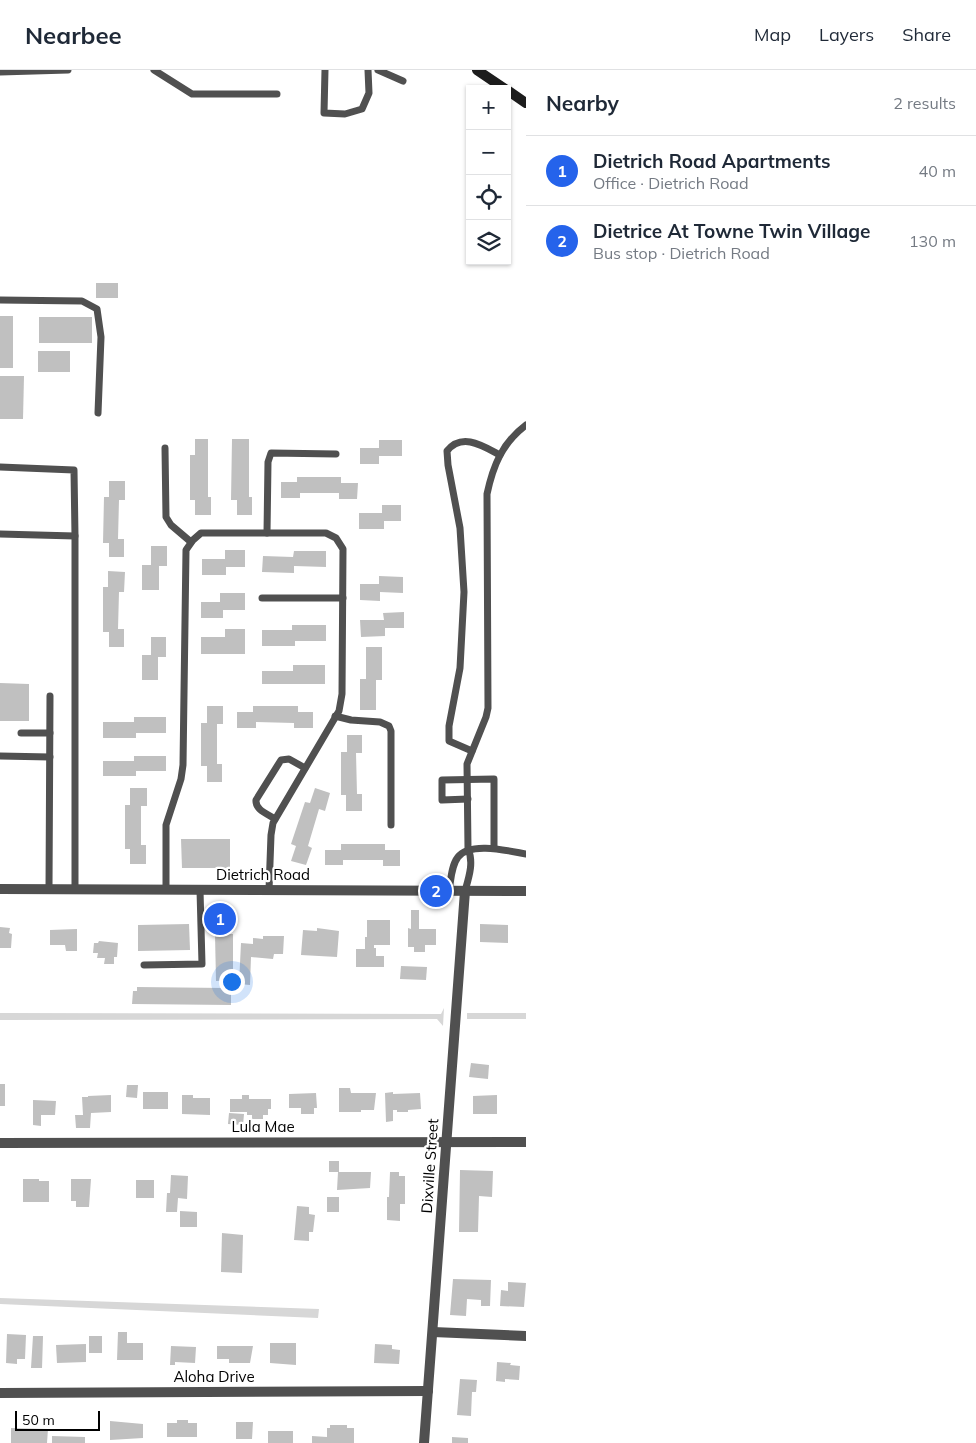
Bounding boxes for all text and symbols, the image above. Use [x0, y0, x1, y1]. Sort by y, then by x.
text: Nearbee [25, 20, 122, 50]
text: Map [754, 23, 791, 46]
text: Layers [819, 23, 874, 46]
text: Share [902, 23, 951, 46]
map controls [466, 85, 511, 265]
button: + [466, 85, 511, 130]
text: Nearby [546, 90, 619, 116]
text: 2 results [893, 93, 956, 113]
button: − [466, 130, 511, 175]
text: Dietrich Road Apartments [593, 149, 830, 173]
text: 1 [557, 161, 567, 181]
text: 40 m [919, 161, 956, 181]
text: Office · Dietrich Road [593, 173, 749, 193]
button: locate [466, 175, 511, 220]
text: Dietrice At Towne Twin Village [593, 219, 870, 243]
button: layers [466, 220, 511, 265]
text: 2 [557, 231, 567, 251]
text: 130 m [909, 231, 956, 251]
text: Bus stop · Dietrich Road [593, 243, 770, 263]
street label: Dietrich Road [216, 865, 310, 884]
pin: 2 [420, 872, 452, 910]
pin: 1 [204, 900, 236, 938]
your location [219, 969, 245, 995]
street label: Lula Mae [231, 1117, 295, 1136]
street label: Dixville Street [417, 1118, 442, 1214]
street label: Aloha Drive [173, 1367, 255, 1386]
scale bar [15, 1408, 100, 1431]
text: 50 m [22, 1411, 55, 1429]

